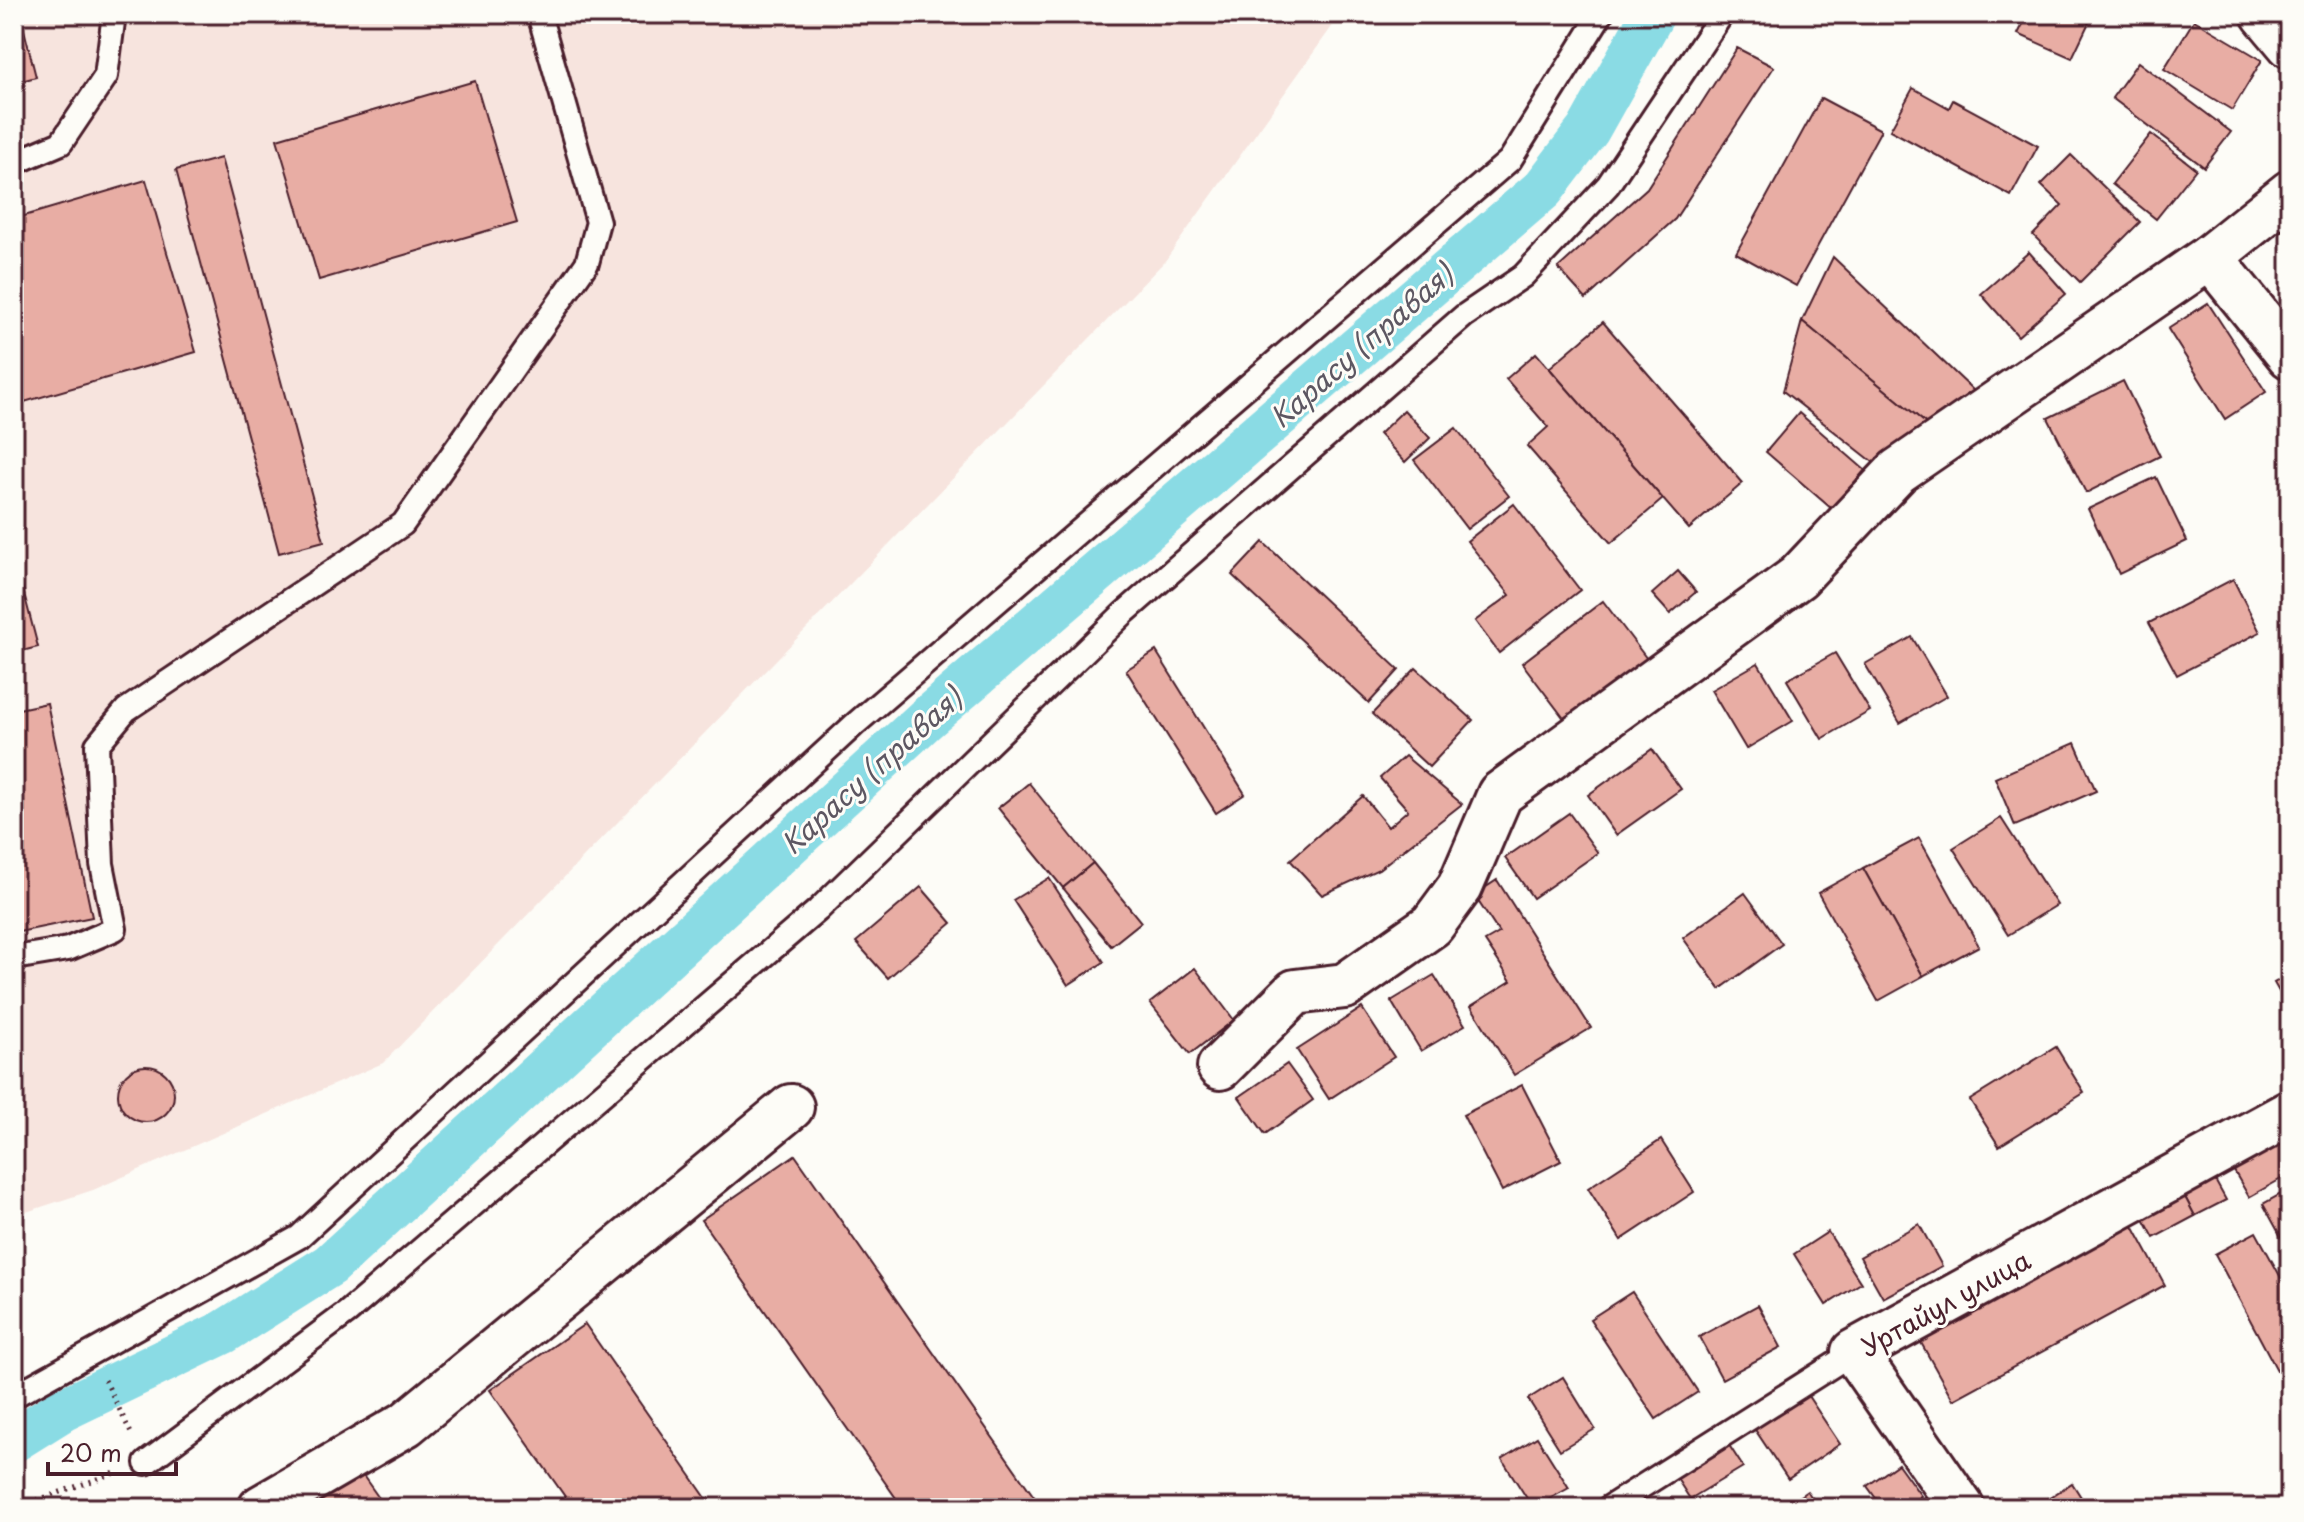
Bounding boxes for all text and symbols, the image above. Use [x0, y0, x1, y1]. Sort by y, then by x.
water label: Карасу (правая) [1260, 252, 1464, 437]
water label: Карасу (правая) [771, 675, 973, 863]
street label: Уртайул улица [1853, 1240, 2038, 1366]
scale bar [48, 1426, 176, 1476]
text: 20 m [60, 1434, 122, 1470]

